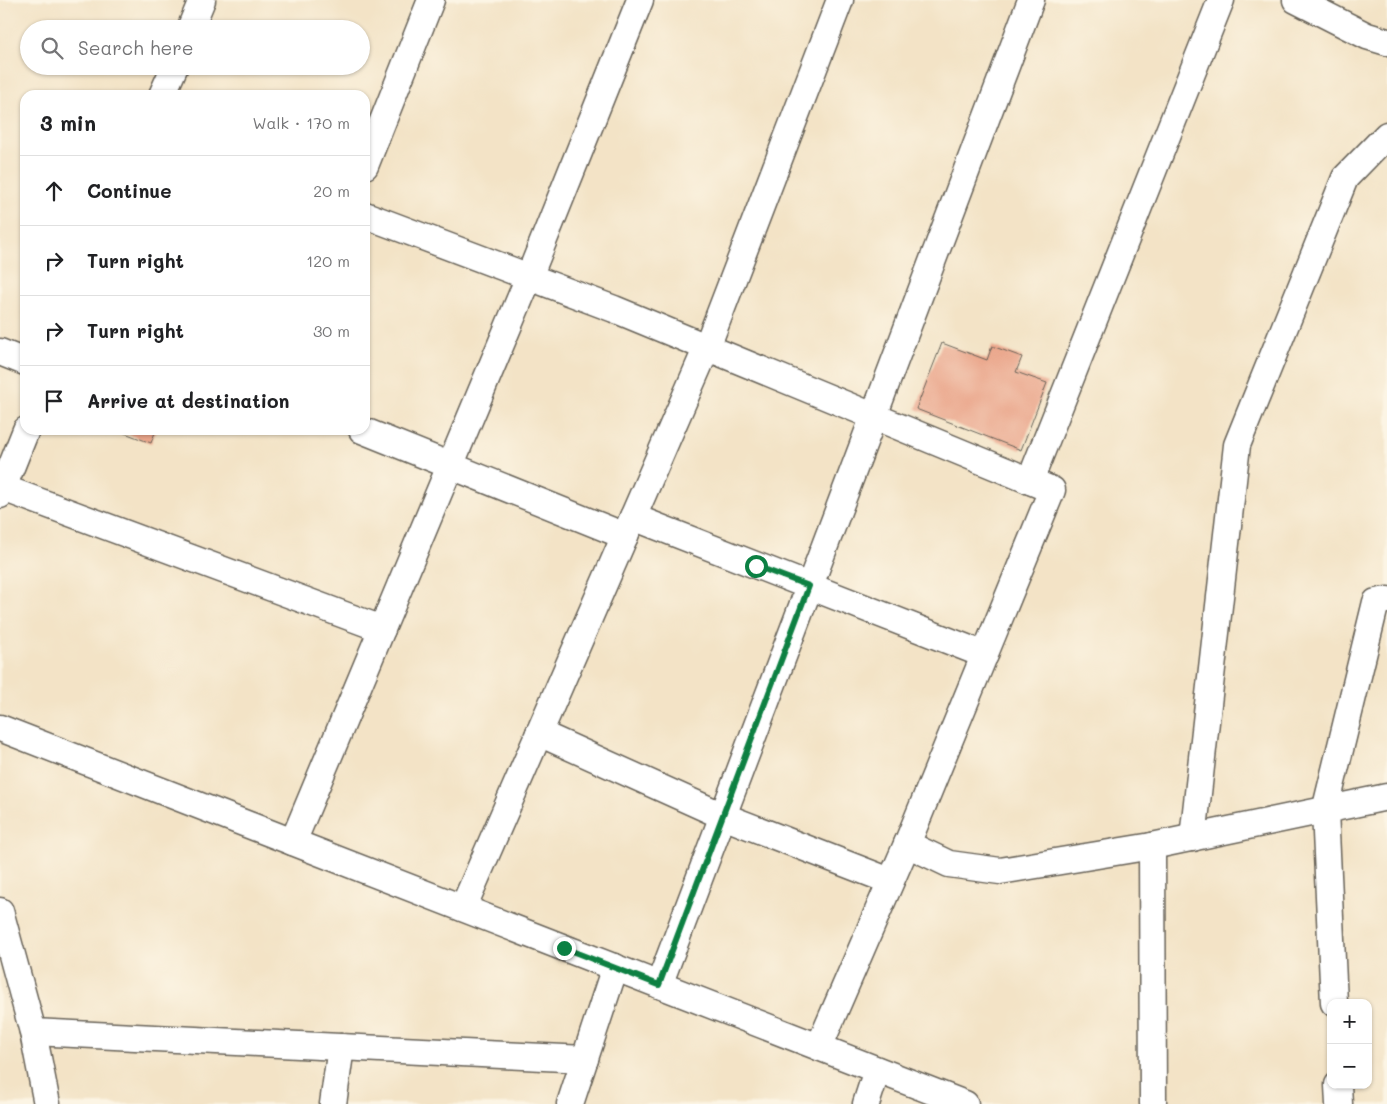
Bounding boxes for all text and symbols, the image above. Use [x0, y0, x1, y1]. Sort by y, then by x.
search box [20, 20, 370, 75]
icon: search [38, 34, 66, 62]
text: Search here [78, 35, 194, 60]
text: 3 min [40, 109, 96, 136]
text: Walk · 170 m [252, 112, 350, 133]
icon: ahead [40, 177, 68, 205]
text: Continue [87, 178, 172, 203]
text: 20 m [313, 180, 350, 201]
icon: right [40, 247, 68, 275]
text: Turn right [87, 248, 184, 273]
text: 120 m [306, 250, 350, 271]
icon: right [40, 317, 68, 345]
text: Turn right [87, 318, 184, 343]
text: 30 m [313, 320, 350, 341]
icon: arrive [40, 387, 68, 415]
text: Arrive at destination [87, 388, 290, 413]
route start [745, 555, 768, 578]
route end [553, 937, 576, 960]
map controls [1327, 999, 1372, 1089]
button: + [1327, 999, 1372, 1044]
button: − [1327, 1044, 1372, 1089]

